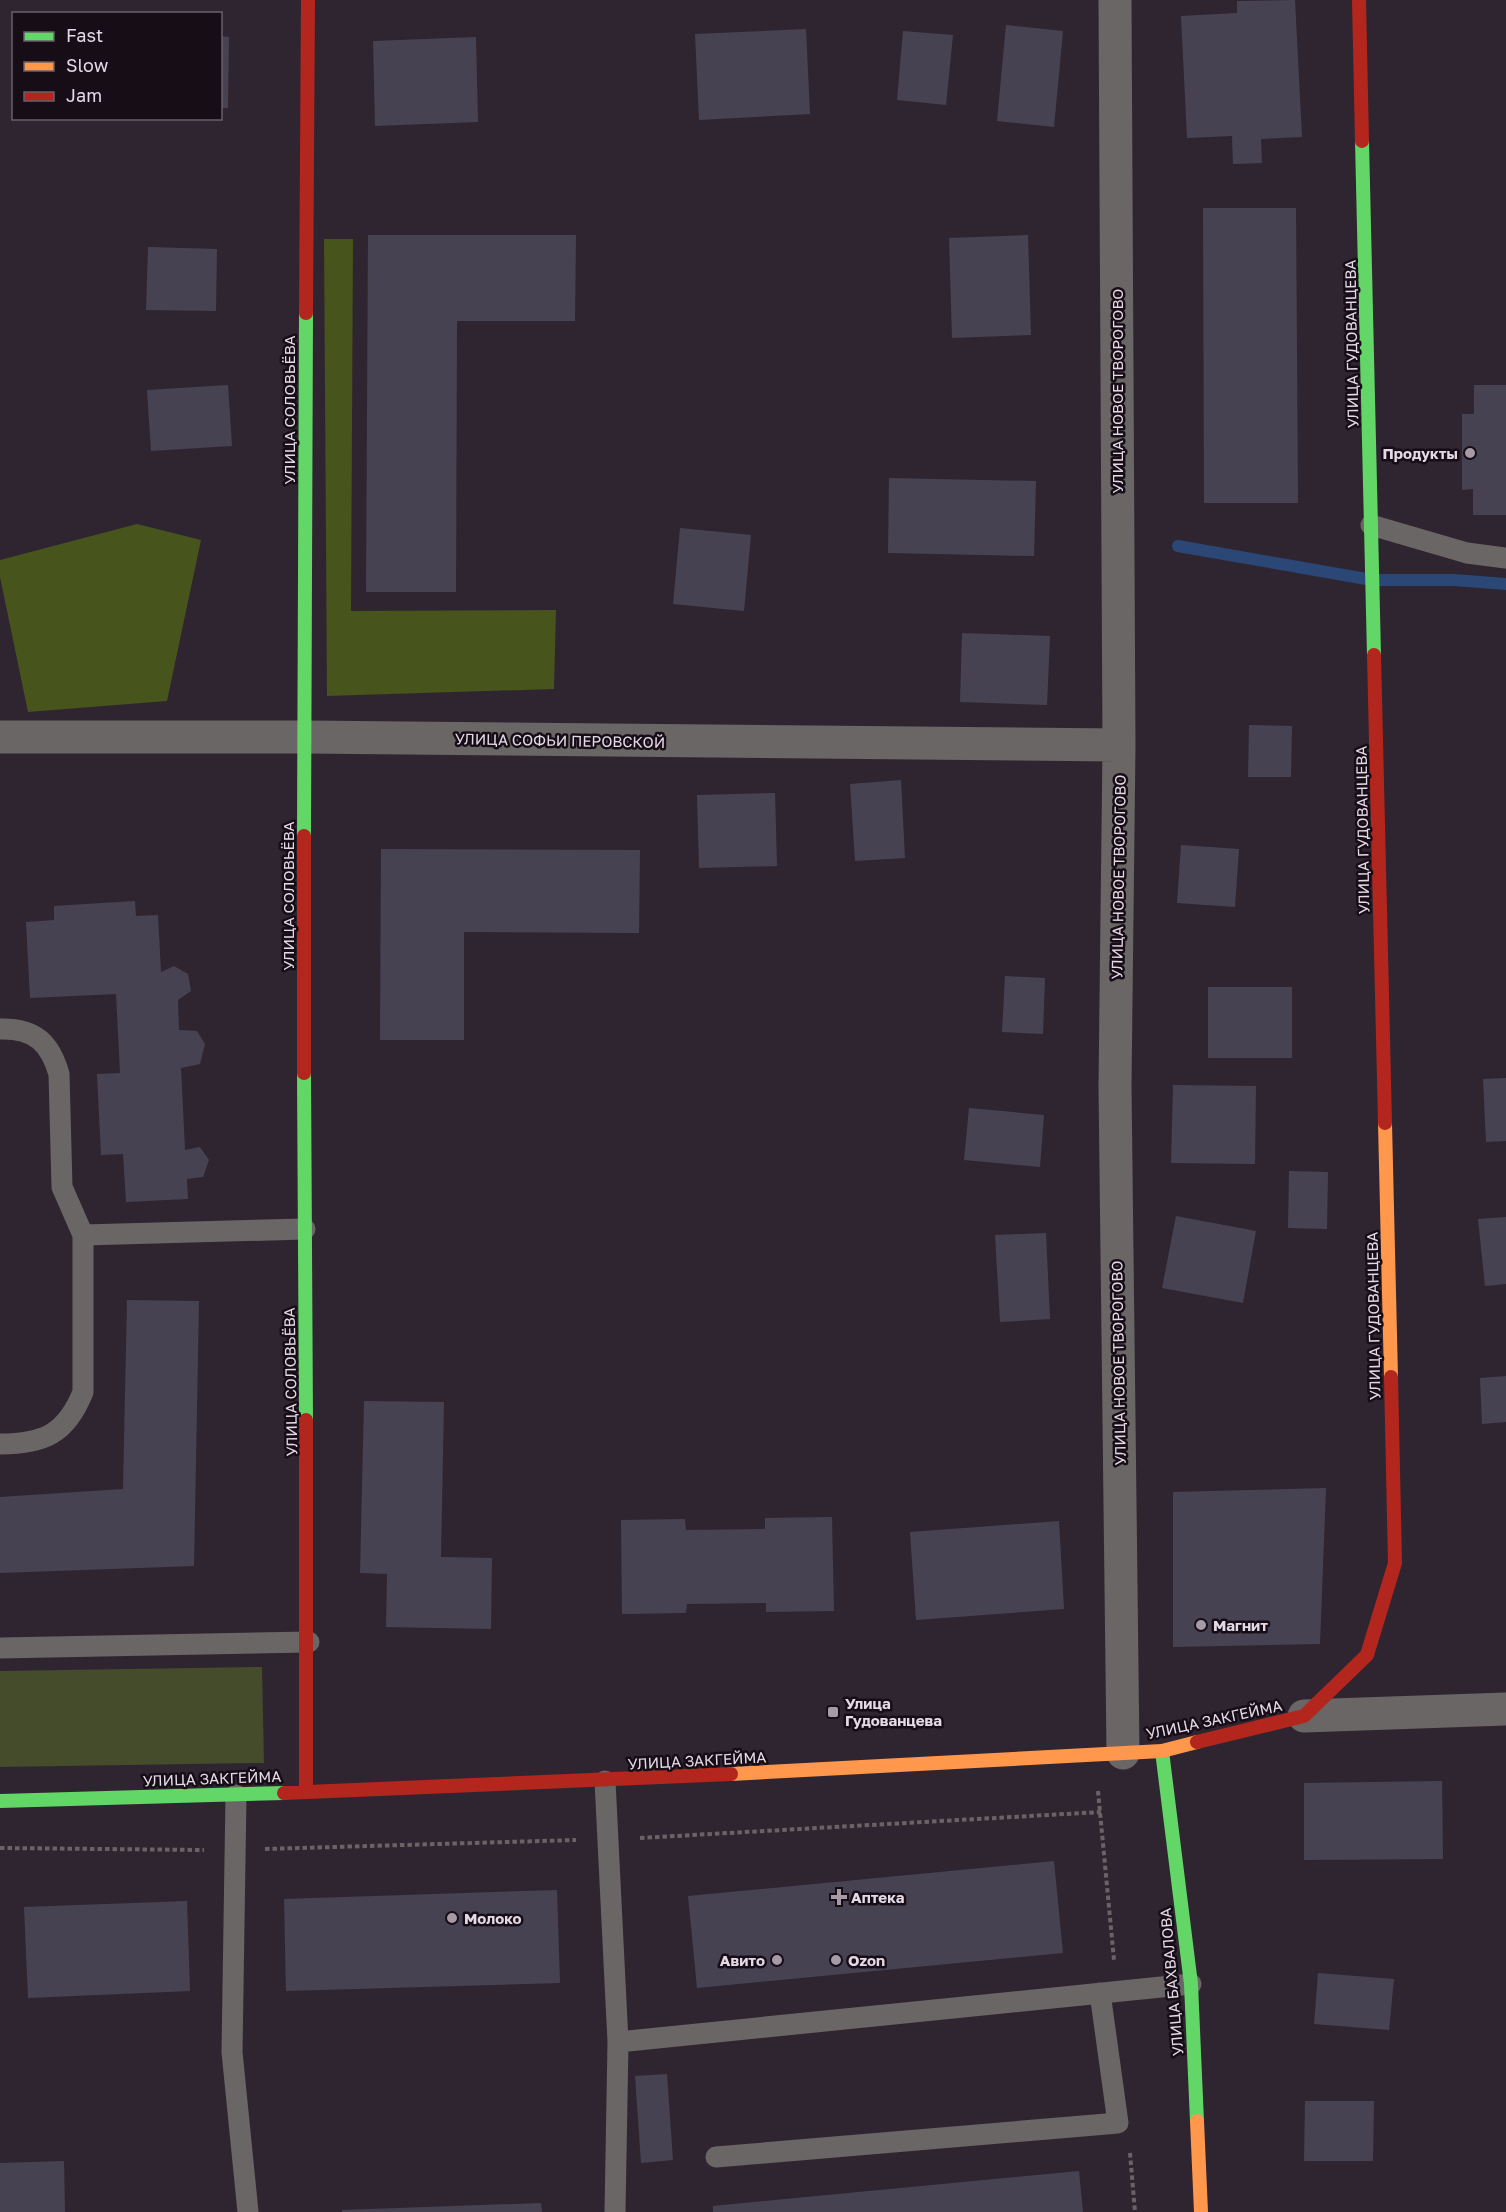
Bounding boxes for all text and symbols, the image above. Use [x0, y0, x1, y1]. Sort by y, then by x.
legend [12, 12, 222, 120]
text: Fast [66, 24, 103, 46]
text: Slow [66, 54, 109, 76]
text: Jam [66, 84, 102, 106]
street label: УЛИЦА ГУДОВАНЦЕВА [1341, 260, 1361, 428]
street label: УЛИЦА НОВОЕ ТВОРОГОВО [1108, 289, 1126, 493]
street label: УЛИЦА СОЛОВЬЁВА [280, 336, 298, 484]
place label: Продукты [1383, 444, 1458, 462]
marker: Продукты [1463, 446, 1477, 460]
street label: УЛИЦА СОФЬИ ПЕРОВСКОЙ [455, 729, 665, 751]
street label: УЛИЦА ГУДОВАНЦЕВА [1352, 746, 1372, 914]
street label: УЛИЦА НОВОЕ ТВОРОГОВО [1107, 774, 1129, 980]
street label: УЛИЦА СОЛОВЬЁВА [279, 822, 297, 970]
street label: УЛИЦА ГУДОВАНЦЕВА [1363, 1232, 1383, 1400]
street label: УЛИЦА НОВОЕ ТВОРОГОВО [1107, 1260, 1129, 1466]
street label: УЛИЦА СОЛОВЬЁВА [280, 1307, 300, 1457]
place label: Магнит [1213, 1616, 1268, 1634]
marker: Магнит [1194, 1618, 1208, 1632]
place label: Улица Гудованцева [845, 1694, 942, 1729]
street label: УЛИЦА ЗАКГЕЙМА [1144, 1696, 1284, 1742]
marker: Улица Гудованцева [826, 1705, 840, 1719]
street label: УЛИЦА ЗАКГЕЙМА [627, 1747, 767, 1773]
street label: УЛИЦА ЗАКГЕЙМА [142, 1767, 282, 1789]
place label: Аптека [851, 1888, 905, 1906]
marker: Аптека [832, 1890, 846, 1904]
street label: УЛИЦА БАХВАЛОВА [1156, 1907, 1186, 2057]
place label: Молоко [464, 1909, 522, 1927]
marker: Молоко [445, 1911, 459, 1925]
place label: Авито [720, 1951, 765, 1969]
place label: Ozon [848, 1951, 885, 1969]
marker: Авито [770, 1953, 784, 1967]
marker: Ozon [829, 1953, 843, 1967]

